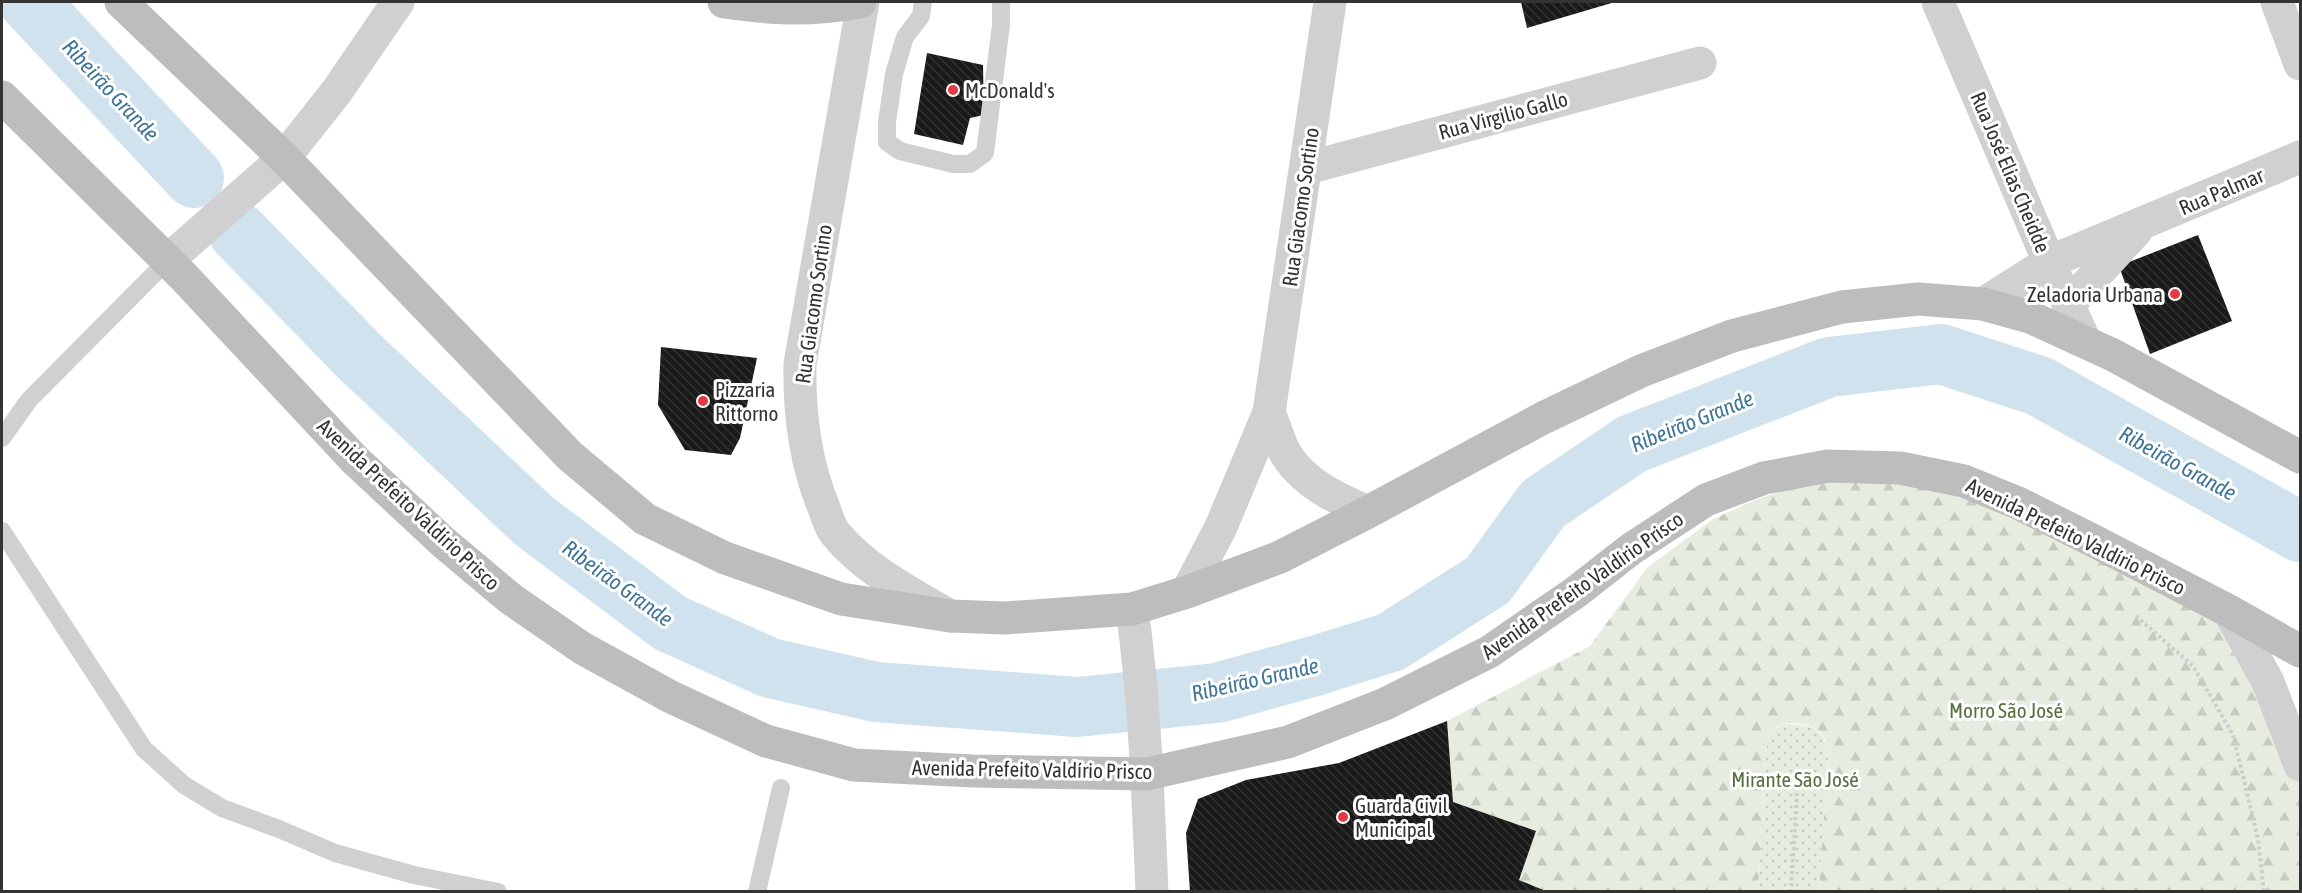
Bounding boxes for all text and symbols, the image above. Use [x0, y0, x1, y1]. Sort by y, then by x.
water label: Ribeirão Grande [57, 34, 165, 146]
place label: McDonald's [965, 78, 1055, 102]
marker: McDonald's [946, 83, 960, 97]
street label: Rua Virgilio Gallo [1436, 86, 1570, 144]
street label: Rua José Elias Cheidde [1966, 88, 2056, 256]
street label: Rua Giacomo Sortino [1277, 126, 1323, 288]
street label: Rua Palmar [2175, 162, 2268, 220]
street label: Rua Giacomo Sortino [790, 223, 836, 385]
place label: Zeladoria Urbana [2027, 282, 2163, 306]
marker: Zeladoria Urbana [2168, 287, 2182, 301]
place label: Pizzaria Rittorno [715, 377, 778, 425]
water label: Ribeirão Grande [1627, 385, 1757, 457]
marker: Pizzaria Rittorno [696, 394, 710, 408]
street label: Avenida Prefeito Valdírio Prisco [313, 413, 505, 595]
water label: Ribeirão Grande [2115, 420, 2241, 506]
street label: Avenida Prefeito Valdírio Prisco [1963, 473, 2189, 599]
street label: Avenida Prefeito Valdírio Prisco [1477, 506, 1687, 664]
water label: Ribeirão Grande [558, 534, 678, 632]
water label: Ribeirão Grande [1189, 652, 1321, 706]
park label: Morro São José [1949, 698, 2063, 722]
street label: Avenida Prefeito Valdírio Prisco [912, 755, 1152, 783]
park label: Mirante São José [1731, 767, 1859, 791]
place label: Guarda Civil Municipal [1355, 793, 1449, 841]
marker: Guarda Civil Municipal [1336, 810, 1350, 824]

